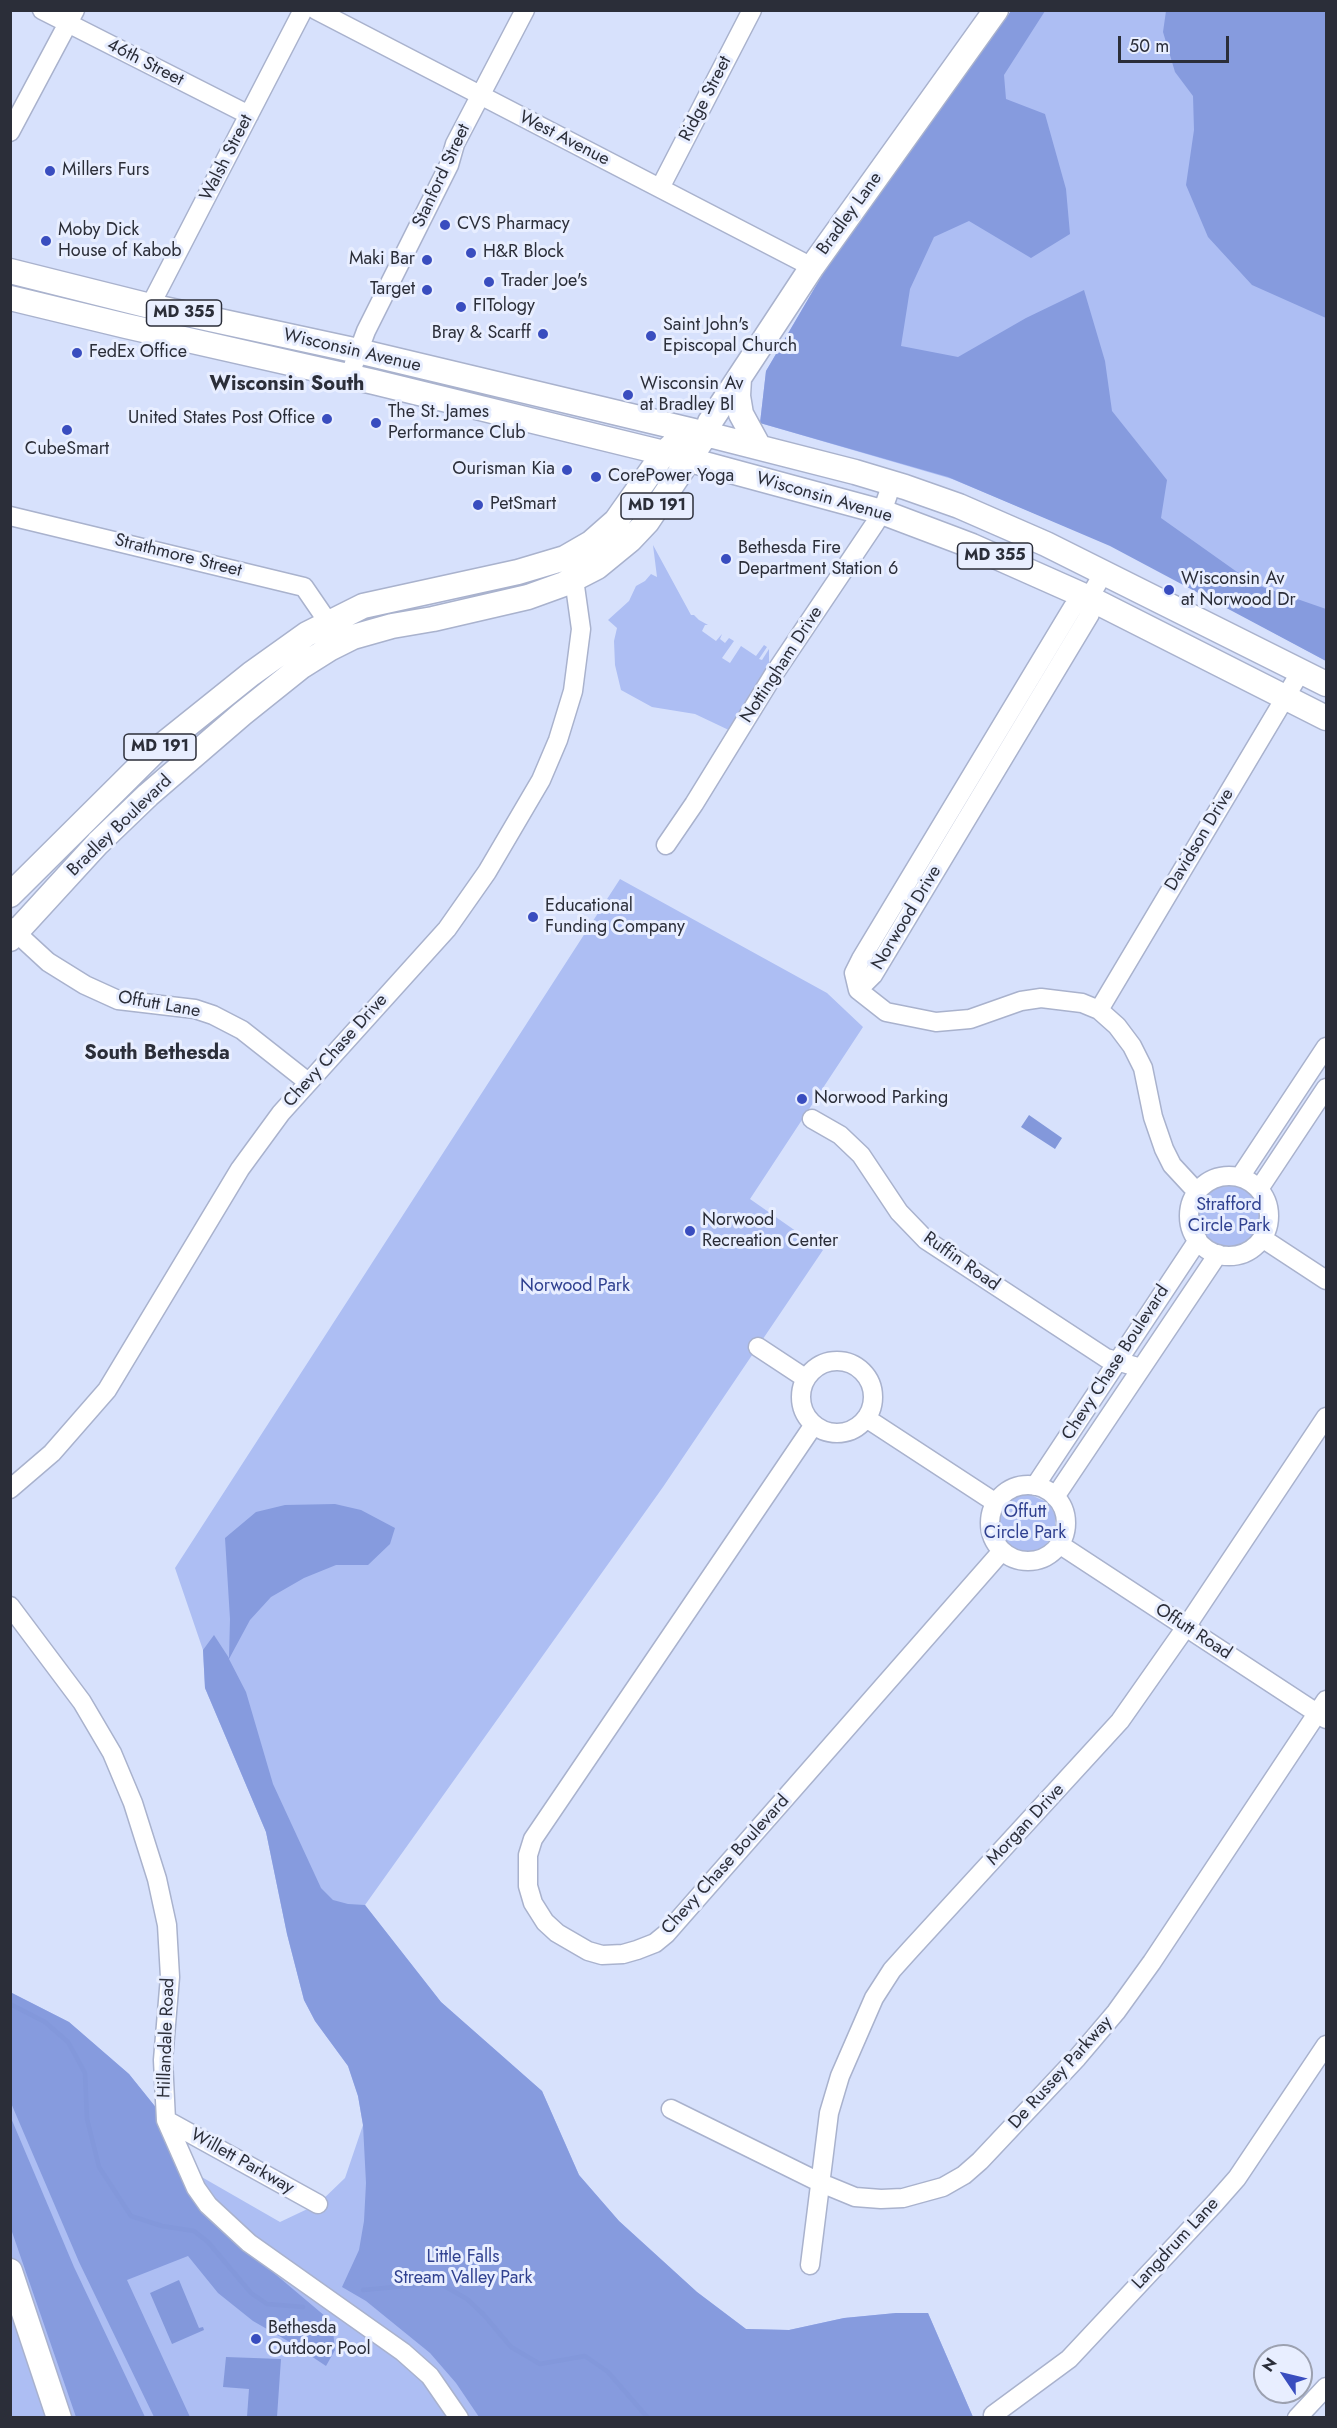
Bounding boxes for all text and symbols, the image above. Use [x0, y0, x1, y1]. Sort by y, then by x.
scale bar [1121, 24, 1232, 62]
text: 50 m [1129, 33, 1169, 59]
street label: 46th Street [103, 35, 187, 91]
street label: Ridge Street [675, 53, 737, 145]
street label: West Avenue [515, 107, 613, 171]
street label: Walsh Street [196, 111, 258, 205]
street label: Stanford Street [409, 121, 475, 231]
place label: Millers Furs [62, 160, 149, 182]
marker: Millers Furs [43, 164, 57, 178]
street label: Bradley Lane [813, 168, 887, 260]
place label: CVS Pharmacy [457, 214, 570, 236]
marker: CVS Pharmacy [438, 218, 452, 232]
place label: Moby Dick House of Kabob [58, 220, 182, 262]
marker: Moby Dick House of Kabob [39, 234, 53, 248]
place label: H&R Block [483, 242, 564, 264]
marker: H&R Block [464, 246, 478, 260]
place label: Maki Bar [349, 249, 415, 271]
marker: Maki Bar [420, 253, 434, 267]
place label: Trader Joe's [501, 271, 587, 293]
marker: Trader Joe's [482, 275, 496, 289]
place label: Target [370, 279, 415, 301]
marker: Target [420, 283, 434, 297]
place label: FITology [473, 296, 535, 318]
road number: MD 355 [146, 300, 222, 326]
marker: FITology [454, 300, 468, 314]
place label: Saint John's Episcopal Church [663, 315, 797, 358]
place label: Bray & Scarff [432, 323, 531, 345]
street label: Wisconsin Avenue [281, 325, 423, 377]
marker: Bray & Scarff [536, 327, 550, 341]
marker: Saint John's Episcopal Church [644, 329, 658, 343]
place label: FedEx Office [89, 342, 187, 364]
marker: FedEx Office [70, 346, 84, 360]
district label: Wisconsin South [210, 373, 364, 397]
place label: Wisconsin Av at Bradley Bl [640, 374, 743, 416]
marker: Wisconsin Av at Bradley Bl [621, 388, 635, 402]
place label: The St. James Performance Club [388, 402, 526, 444]
place label: United States Post Office [128, 408, 315, 430]
marker: United States Post Office [320, 412, 334, 426]
marker: The St. James Performance Club [369, 416, 383, 430]
marker: CubeSmart [60, 423, 74, 437]
place label: CubeSmart [25, 439, 109, 461]
place label: Ourisman Kia [452, 459, 555, 481]
marker: Ourisman Kia [560, 463, 574, 477]
place label: CorePower Yoga [608, 466, 734, 488]
street label: Wisconsin Avenue [753, 468, 895, 528]
marker: CorePower Yoga [589, 470, 603, 484]
road number: MD 191 [621, 493, 693, 519]
place label: PetSmart [490, 494, 556, 516]
marker: PetSmart [471, 498, 485, 512]
street label: Strathmore Street [112, 530, 244, 582]
place label: Bethesda Fire Department Station 6 [738, 538, 898, 580]
road number: MD 355 [958, 543, 1032, 569]
marker: Bethesda Fire Department Station 6 [719, 552, 733, 566]
place label: Wisconsin Av at Norwood Dr [1181, 569, 1296, 612]
marker: Wisconsin Av at Norwood Dr [1162, 583, 1176, 597]
street label: Nottingham Drive [736, 603, 828, 727]
road number: MD 191 [124, 734, 196, 760]
street label: Bradley Boulevard [63, 771, 177, 881]
street label: Davidson Drive [1161, 785, 1239, 895]
street label: Norwood Drive [867, 862, 947, 974]
place label: Educational Funding Company [545, 896, 685, 938]
marker: Educational Funding Company [526, 910, 540, 924]
street label: Offutt Lane [116, 987, 202, 1023]
street label: Chevy Chase Drive [279, 990, 393, 1112]
district label: South Bethesda [84, 1042, 230, 1066]
place label: Norwood Parking [814, 1088, 948, 1110]
marker: Norwood Parking [795, 1092, 809, 1106]
park label: Strafford Circle Park [1188, 1195, 1270, 1238]
place label: Norwood Recreation Center [702, 1210, 838, 1252]
marker: Norwood Recreation Center [683, 1224, 697, 1238]
street label: Ruffin Road [919, 1228, 1003, 1296]
park label: Norwood Park [520, 1276, 630, 1298]
street label: Chevy Chase Boulevard [1058, 1281, 1174, 1445]
park label: Offutt Circle Park [984, 1502, 1066, 1544]
street label: Offutt Road [1151, 1599, 1235, 1665]
street label: Morgan Drive [983, 1780, 1069, 1870]
street label: Chevy Chase Boulevard [658, 1791, 794, 1939]
street label: Hillandale Road [154, 1977, 180, 2099]
street label: De Russey Parkway [1005, 2012, 1117, 2134]
street label: Willett Parkway [186, 2125, 298, 2199]
street label: Langdrum Lane [1128, 2194, 1224, 2294]
park label: Little Falls Stream Valley Park [394, 2247, 532, 2290]
place label: Bethesda Outdoor Pool [268, 2318, 371, 2360]
marker: Bethesda Outdoor Pool [249, 2332, 263, 2346]
north arrow [1253, 2344, 1313, 2404]
text: N [1256, 2353, 1283, 2376]

